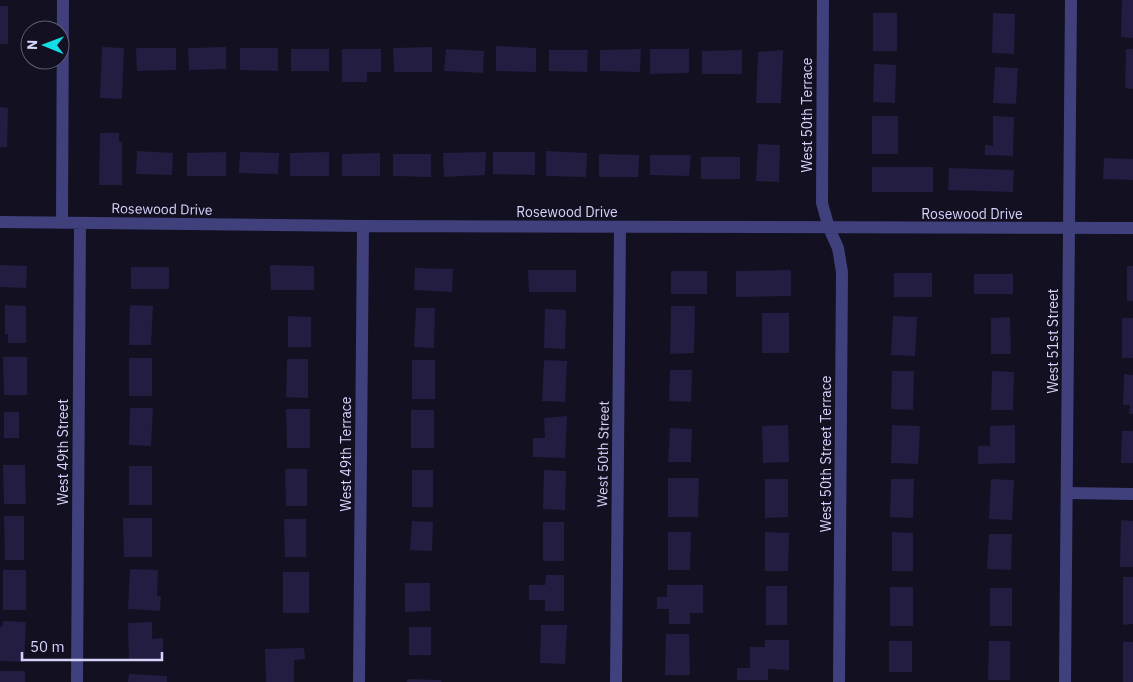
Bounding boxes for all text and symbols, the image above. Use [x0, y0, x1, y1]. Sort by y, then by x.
north arrow [20, 20, 70, 70]
text: N [23, 40, 41, 50]
street label: West 50th Terrace [798, 57, 816, 172]
street label: Rosewood Drive [111, 199, 213, 219]
street label: Rosewood Drive [516, 203, 618, 221]
street label: Rosewood Drive [921, 205, 1023, 223]
street label: West 51st Street [1044, 288, 1062, 394]
street label: West 50th Street Terrace [817, 375, 835, 532]
street label: West 49th Terrace [337, 396, 355, 511]
street label: West 49th Street [54, 399, 72, 505]
street label: West 50th Street [593, 401, 613, 507]
scale bar [22, 630, 162, 662]
text: 50 m [30, 637, 65, 656]

